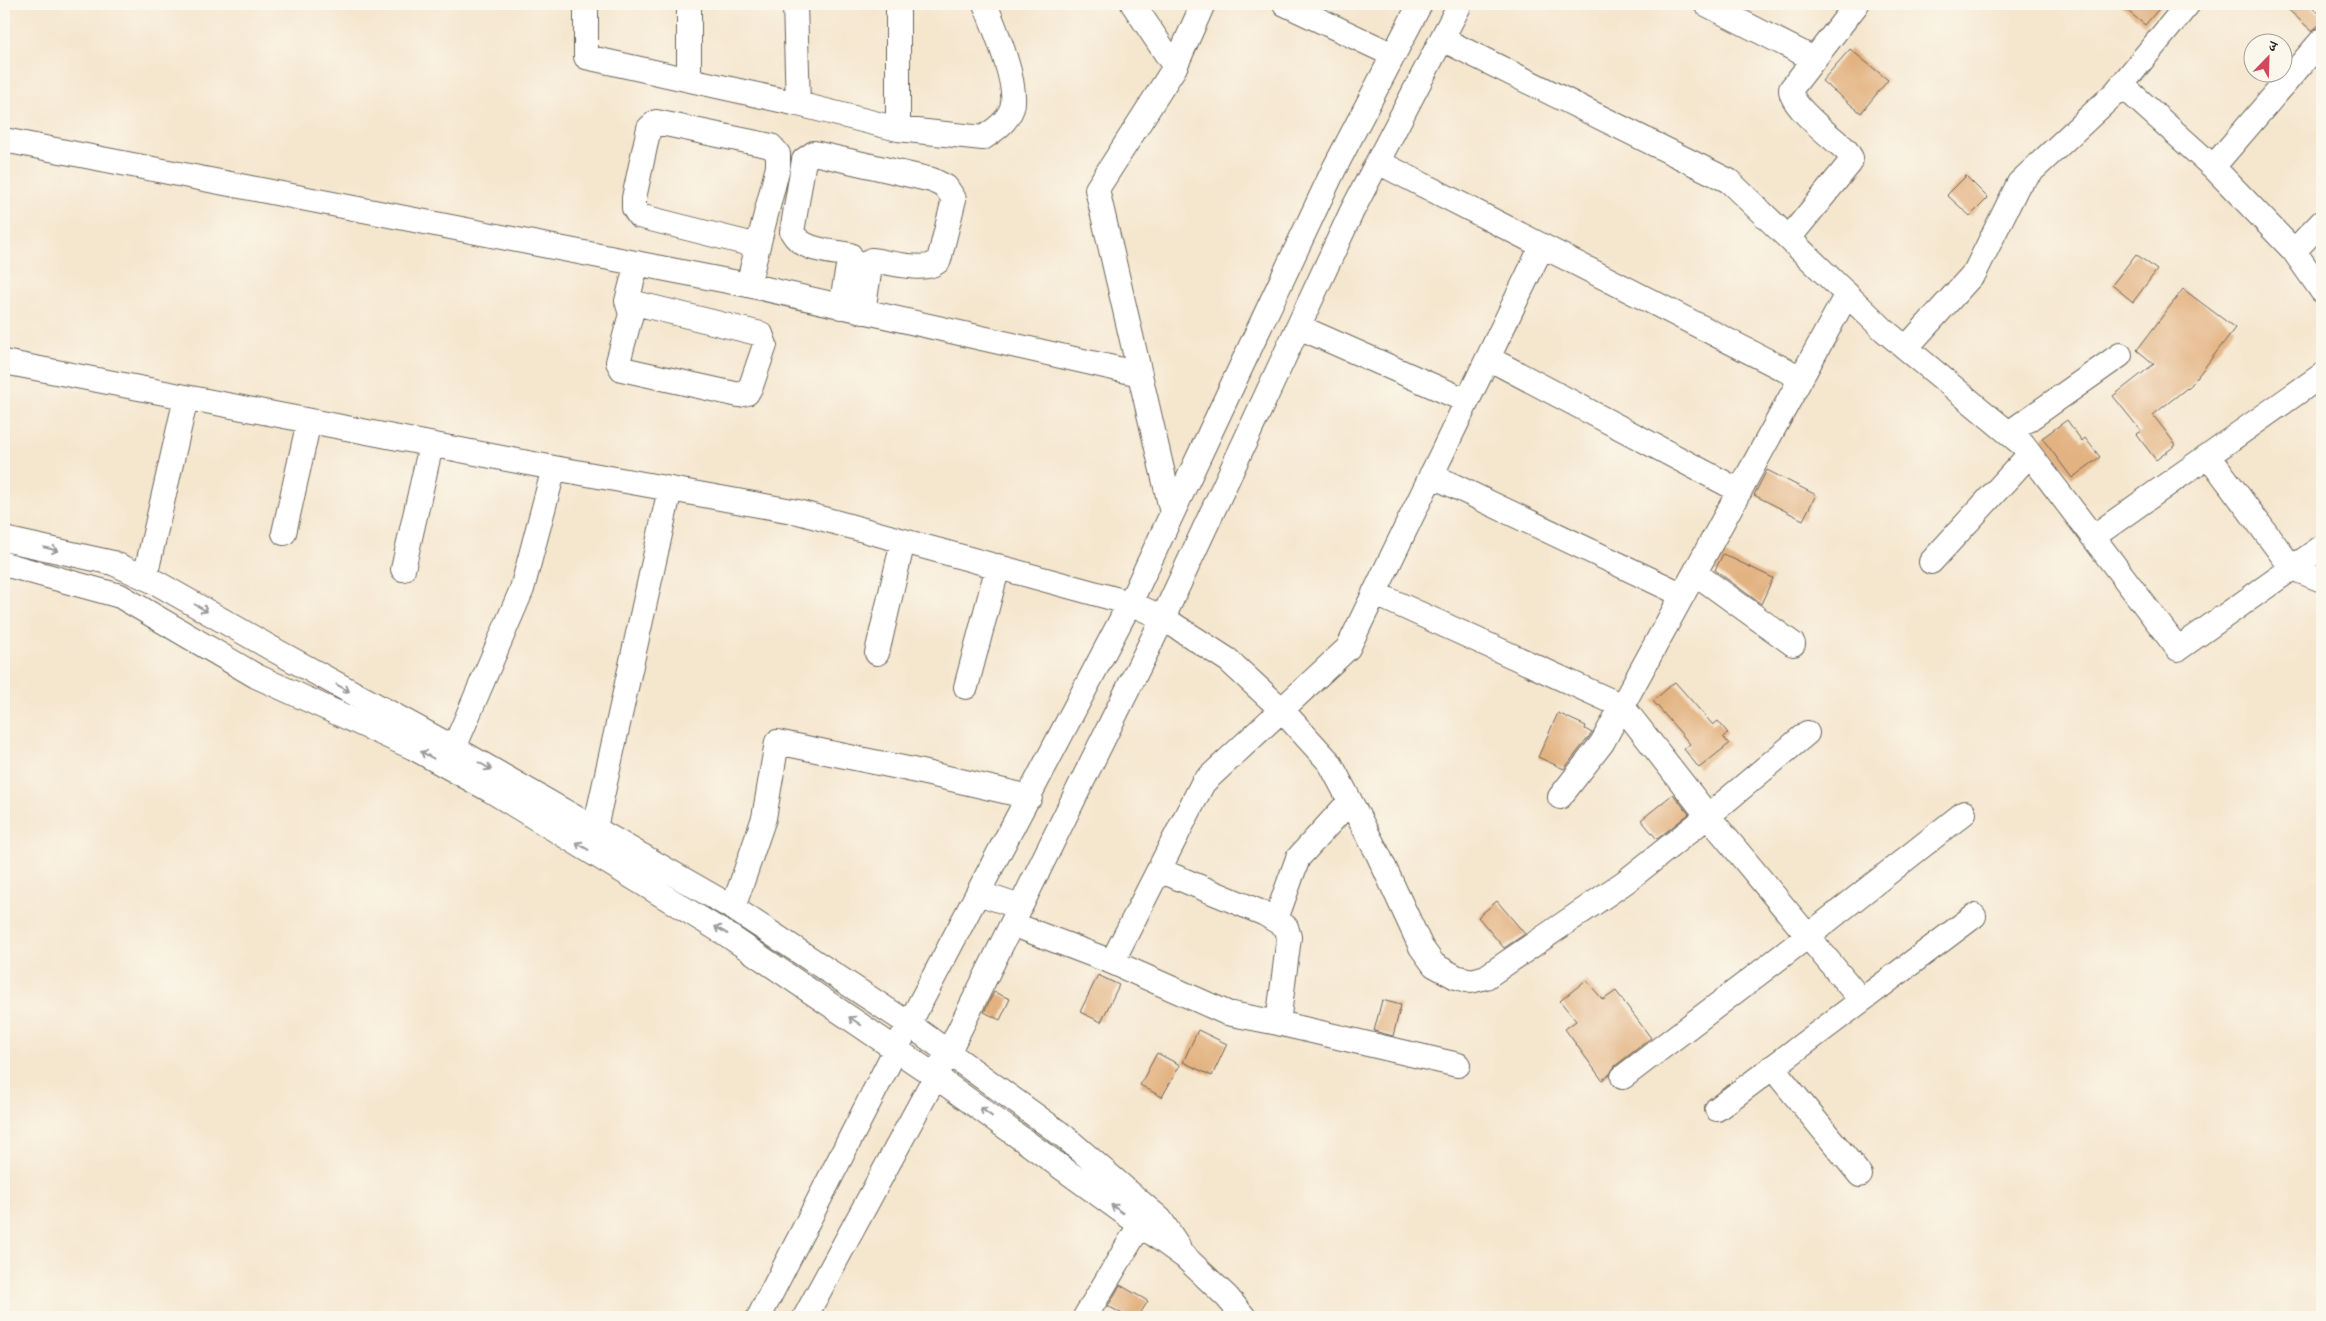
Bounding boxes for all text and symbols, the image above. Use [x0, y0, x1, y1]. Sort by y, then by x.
north arrow [2244, 32, 2294, 82]
text: उ [2265, 36, 2281, 56]
one-way arrow [43, 545, 59, 554]
one-way arrow [194, 603, 209, 613]
one-way arrow [335, 683, 350, 693]
one-way arrow [419, 750, 434, 760]
one-way arrow [478, 761, 493, 771]
one-way arrow [575, 841, 589, 851]
one-way arrow [714, 925, 728, 935]
one-way arrow [849, 1016, 863, 1026]
one-way arrow [980, 1107, 993, 1118]
one-way arrow [1110, 1204, 1124, 1214]

